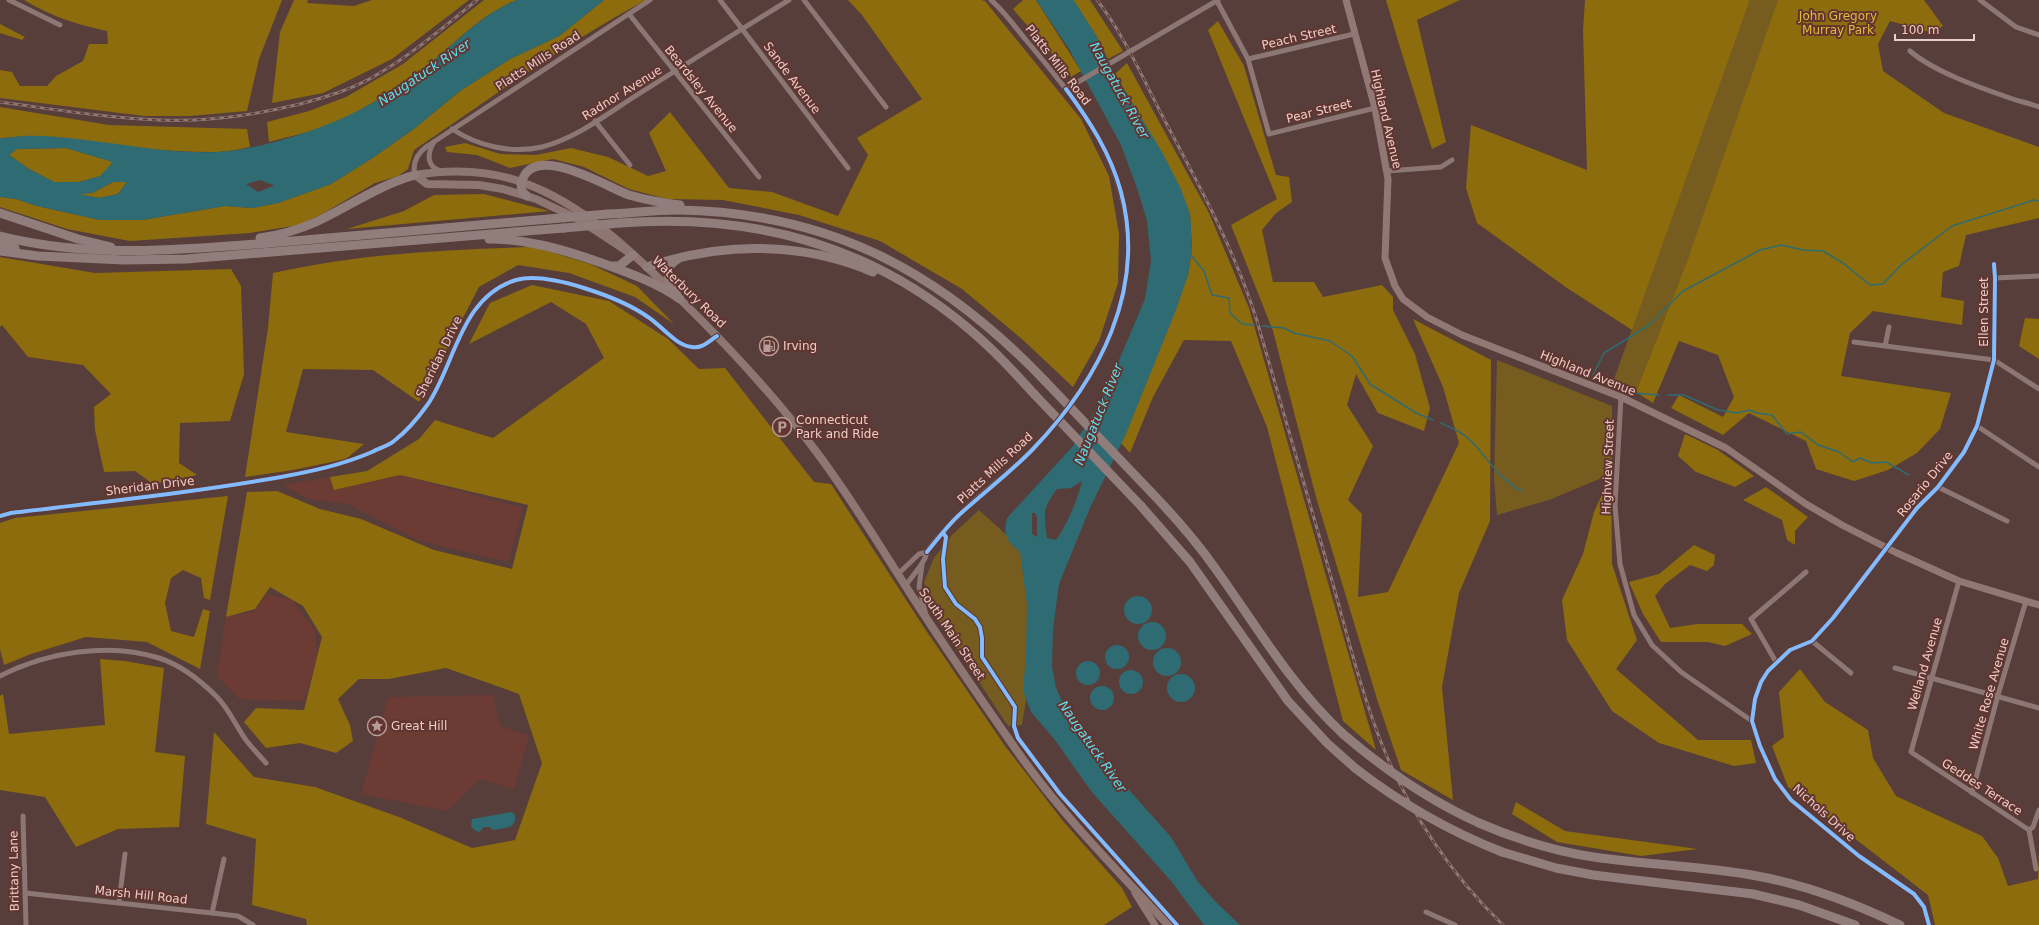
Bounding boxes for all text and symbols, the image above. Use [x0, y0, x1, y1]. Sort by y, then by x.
park label: John Gregory Murray Park [1798, 9, 1877, 37]
scale bar [1895, 16, 1974, 42]
street label: Platts Mills Road [1022, 22, 1094, 108]
street label: Peach Street [1260, 22, 1338, 52]
text: 100 m [1901, 23, 1939, 37]
street label: Platts Mills Road [493, 28, 583, 94]
water label: Naugatuck River [375, 35, 475, 109]
street label: Sande Avenue [761, 39, 823, 117]
water label: Naugatuck River [1087, 39, 1153, 143]
street label: Beardsley Avenue [662, 43, 740, 135]
street label: Radnor Avenue [580, 63, 664, 123]
street label: Highland Avenue [1368, 68, 1404, 170]
street label: Pear Street [1285, 96, 1353, 126]
street label: Waterbury Road [649, 253, 729, 331]
street label: Ellen Street [1977, 277, 1991, 347]
street label: Sheridan Drive [413, 314, 465, 400]
fuel station icon: Irving [758, 335, 780, 357]
place label: Irving [783, 339, 817, 353]
street label: Highland Avenue [1538, 347, 1638, 399]
water label: Naugatuck River [1071, 360, 1126, 467]
place label: Connecticut Park and Ride [796, 413, 879, 441]
parking icon: Connecticut Park and Ride [771, 416, 793, 438]
street label: Highview Street [1599, 419, 1617, 515]
street label: Platts Mills Road [954, 429, 1036, 507]
street label: Rosario Drive [1894, 448, 1956, 520]
street label: Sheridan Drive [105, 474, 195, 498]
street label: South Main Street [916, 585, 988, 683]
street label: Welland Avenue [1905, 616, 1945, 712]
street label: White Rose Avenue [1966, 636, 2012, 752]
water label: Naugatuck River [1055, 698, 1131, 796]
place icon: Great Hill [366, 715, 388, 737]
place label: Great Hill [391, 719, 447, 733]
street label: Geddes Terrace [1939, 756, 2025, 818]
street label: Nichols Drive [1790, 781, 1858, 845]
street label: Brittany Lane [6, 830, 22, 912]
street label: Marsh Hill Road [94, 883, 188, 907]

